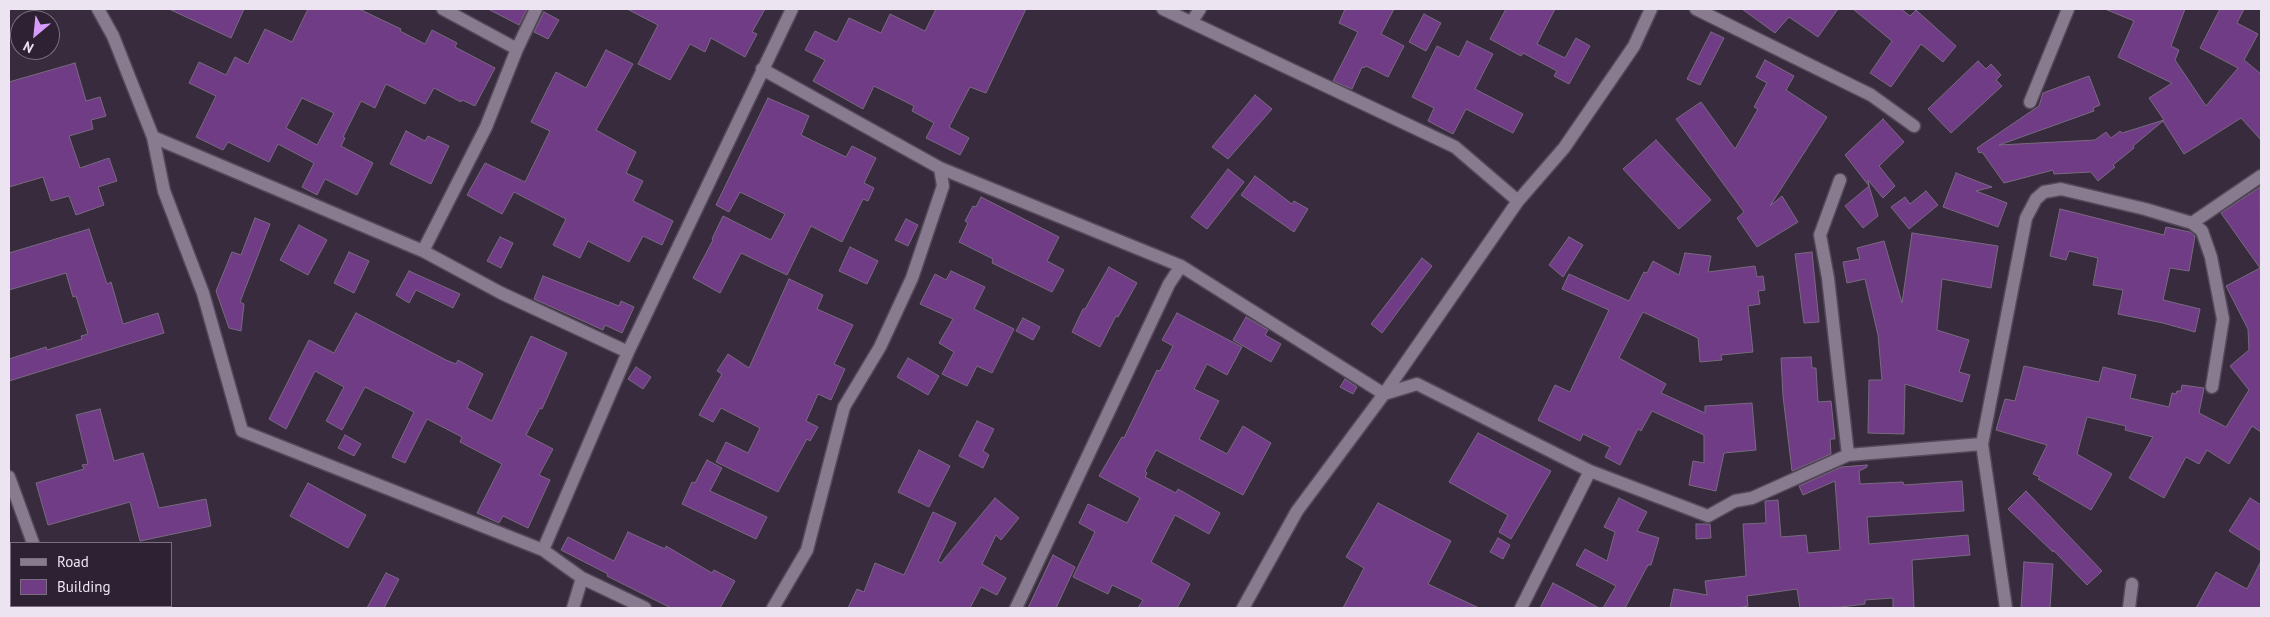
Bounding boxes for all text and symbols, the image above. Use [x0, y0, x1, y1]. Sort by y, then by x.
north arrow [10, 10, 60, 60]
text: N [20, 37, 37, 57]
legend [10, 542, 172, 607]
text: Road [57, 552, 89, 571]
text: Building [57, 577, 111, 596]

